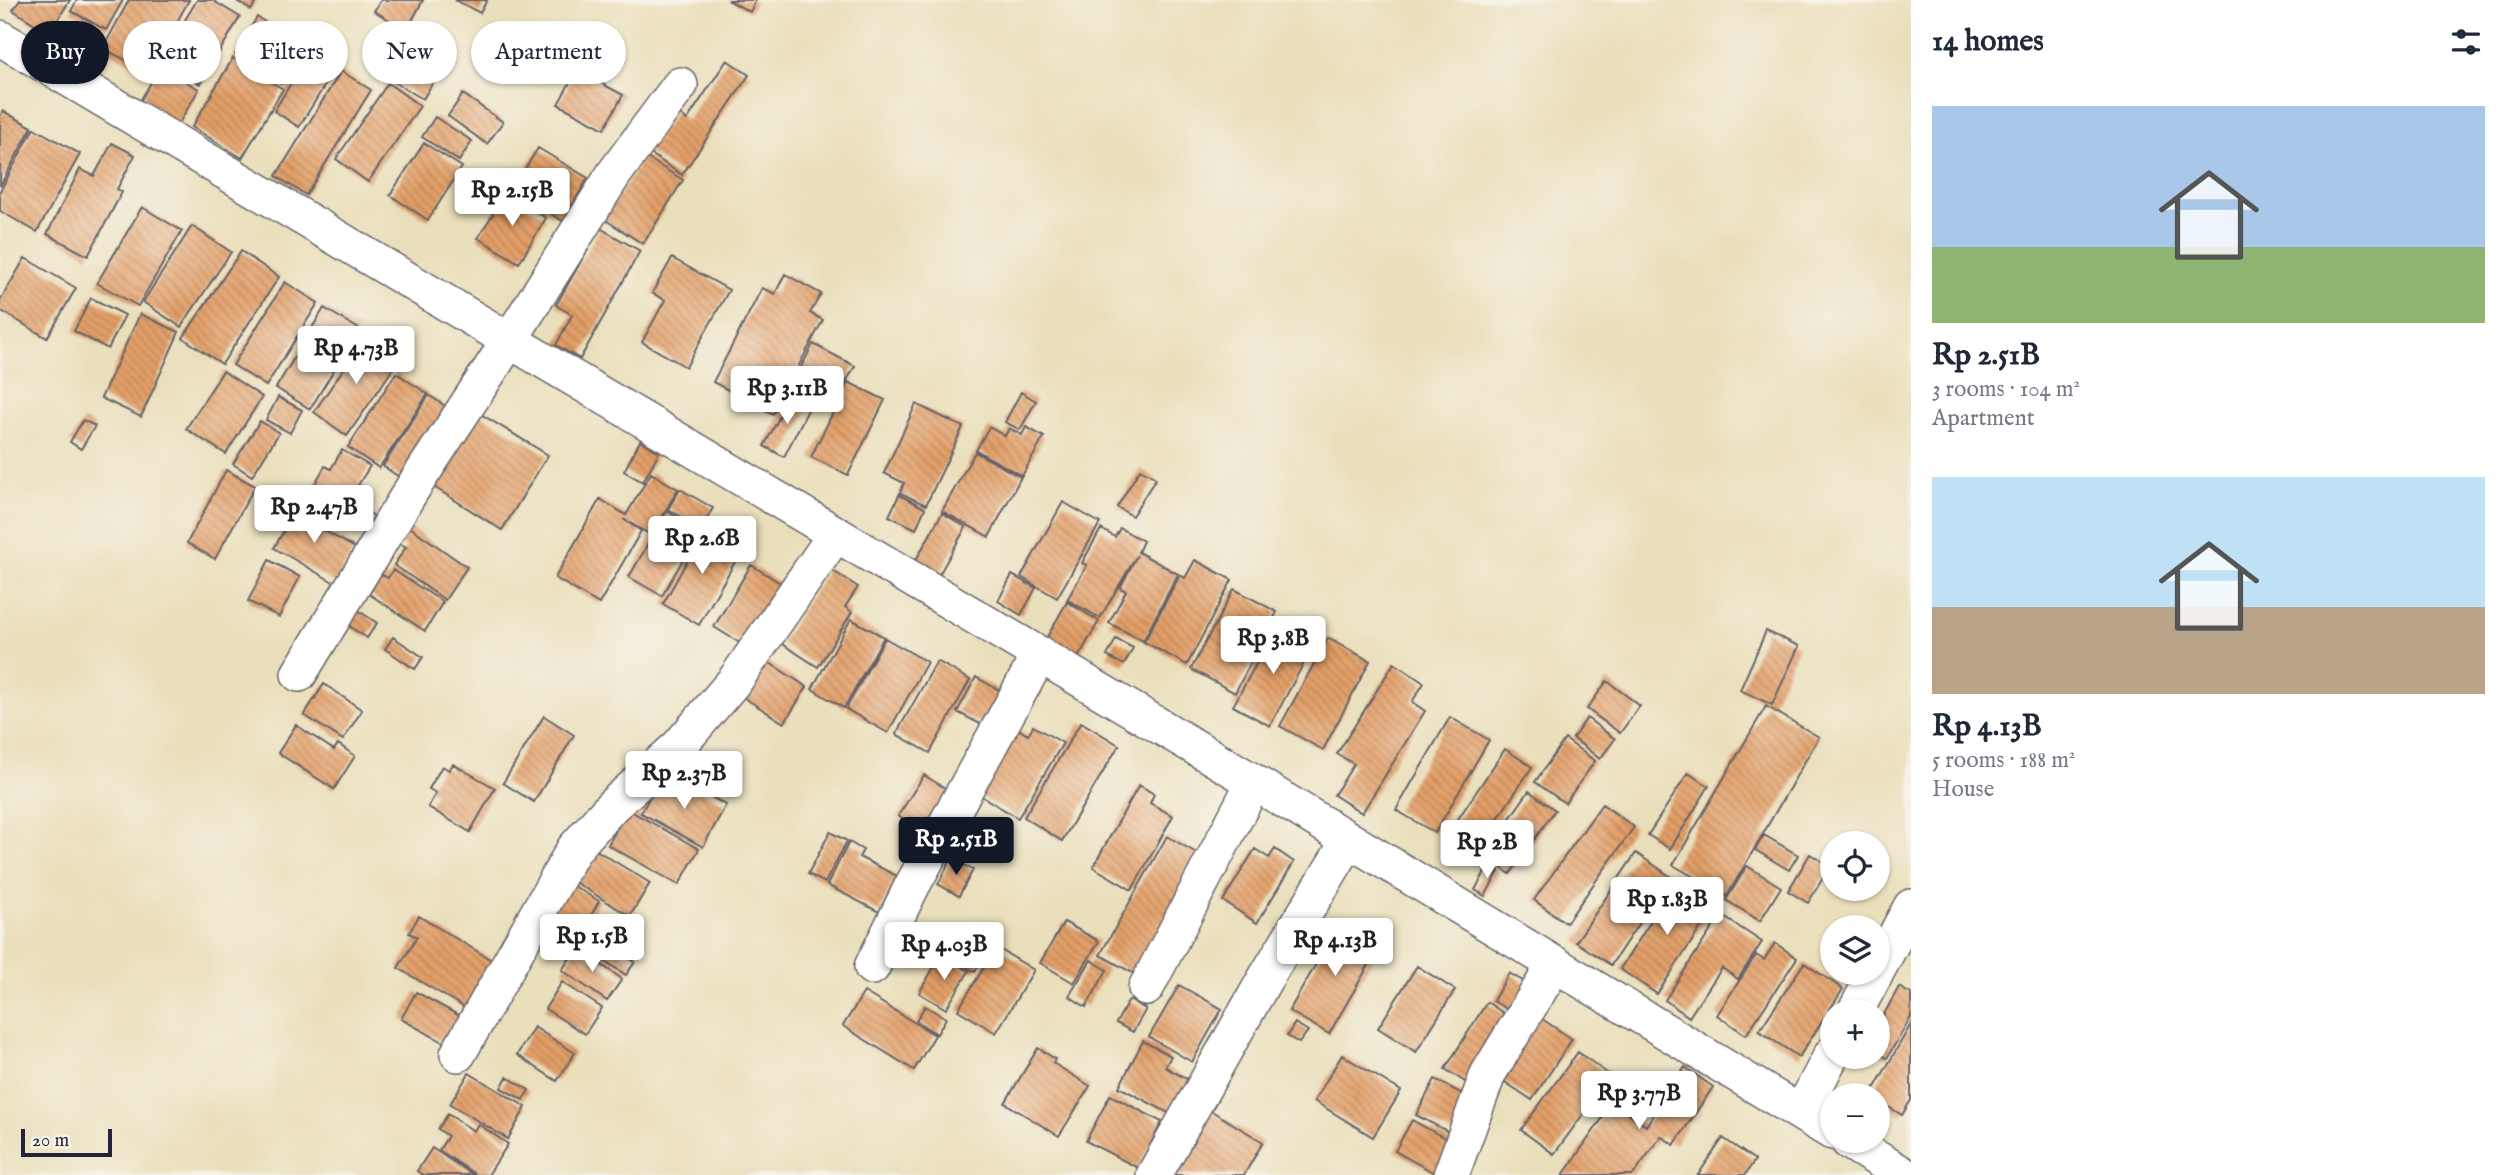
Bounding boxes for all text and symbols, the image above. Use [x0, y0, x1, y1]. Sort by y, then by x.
chip: Buy [21, 21, 109, 84]
chip: Rent [123, 21, 221, 84]
chip: Filters [235, 21, 348, 84]
chip: New [362, 21, 457, 84]
chip: Apartment [471, 21, 626, 84]
text: 14 homes [1932, 23, 2044, 61]
icon: filters [2447, 23, 2485, 61]
icon: home [2146, 152, 2272, 278]
pin: Rp 2.15B [440, 168, 584, 228]
text: Rp 2.15B [471, 176, 553, 205]
pin: Rp 4.73B [284, 326, 428, 386]
text: Rp 4.73B [314, 334, 398, 363]
text: Rp 2.51B [1932, 337, 2040, 375]
pin: Rp 3.11B [715, 366, 859, 426]
text: Rp 3.11B [747, 374, 827, 403]
text: 3 rooms · 104 m² [1932, 375, 2080, 404]
text: Apartment [1932, 404, 2035, 433]
pin: Rp 2.47B [242, 486, 386, 545]
text: Rp 2.47B [270, 493, 358, 522]
pin: Rp 2.6B [637, 516, 767, 576]
icon: home [2146, 523, 2272, 649]
text: Rp 2.6B [664, 524, 740, 553]
pin: Rp 3.8B [1208, 616, 1338, 676]
text: Rp 3.8B [1237, 624, 1309, 653]
text: Rp 4.13B [1932, 708, 2042, 746]
text: 5 rooms · 188 m² [1932, 746, 2075, 775]
pin: Rp 2.37B [612, 752, 756, 811]
text: Rp 2.37B [641, 759, 727, 788]
text: House [1932, 775, 1994, 804]
pin: Rp 2.51B [884, 818, 1028, 877]
pin: Rp 2B [1438, 820, 1536, 880]
text: Rp 2.51B [915, 825, 997, 854]
text: Rp 2B [1457, 828, 1517, 857]
map controls [1820, 831, 1890, 1153]
button: locate [1820, 831, 1890, 901]
pin: Rp 1.83B [1595, 878, 1739, 937]
text: Rp 1.83B [1626, 885, 1708, 914]
pin: Rp 1.5B [527, 914, 657, 974]
button: layers [1820, 915, 1890, 985]
pin: Rp 4.13B [1263, 918, 1407, 978]
text: Rp 1.5B [556, 922, 628, 951]
pin: Rp 4.03B [872, 922, 1016, 982]
text: Rp 4.13B [1293, 926, 1377, 955]
text: Rp 4.03B [901, 930, 987, 959]
button: + [1820, 999, 1890, 1069]
pin: Rp 3.77B [1567, 1072, 1711, 1131]
text: Rp 3.77B [1597, 1079, 1681, 1108]
button: − [1820, 1083, 1890, 1153]
scale bar [21, 1126, 112, 1158]
text: 20 m [32, 1129, 69, 1153]

